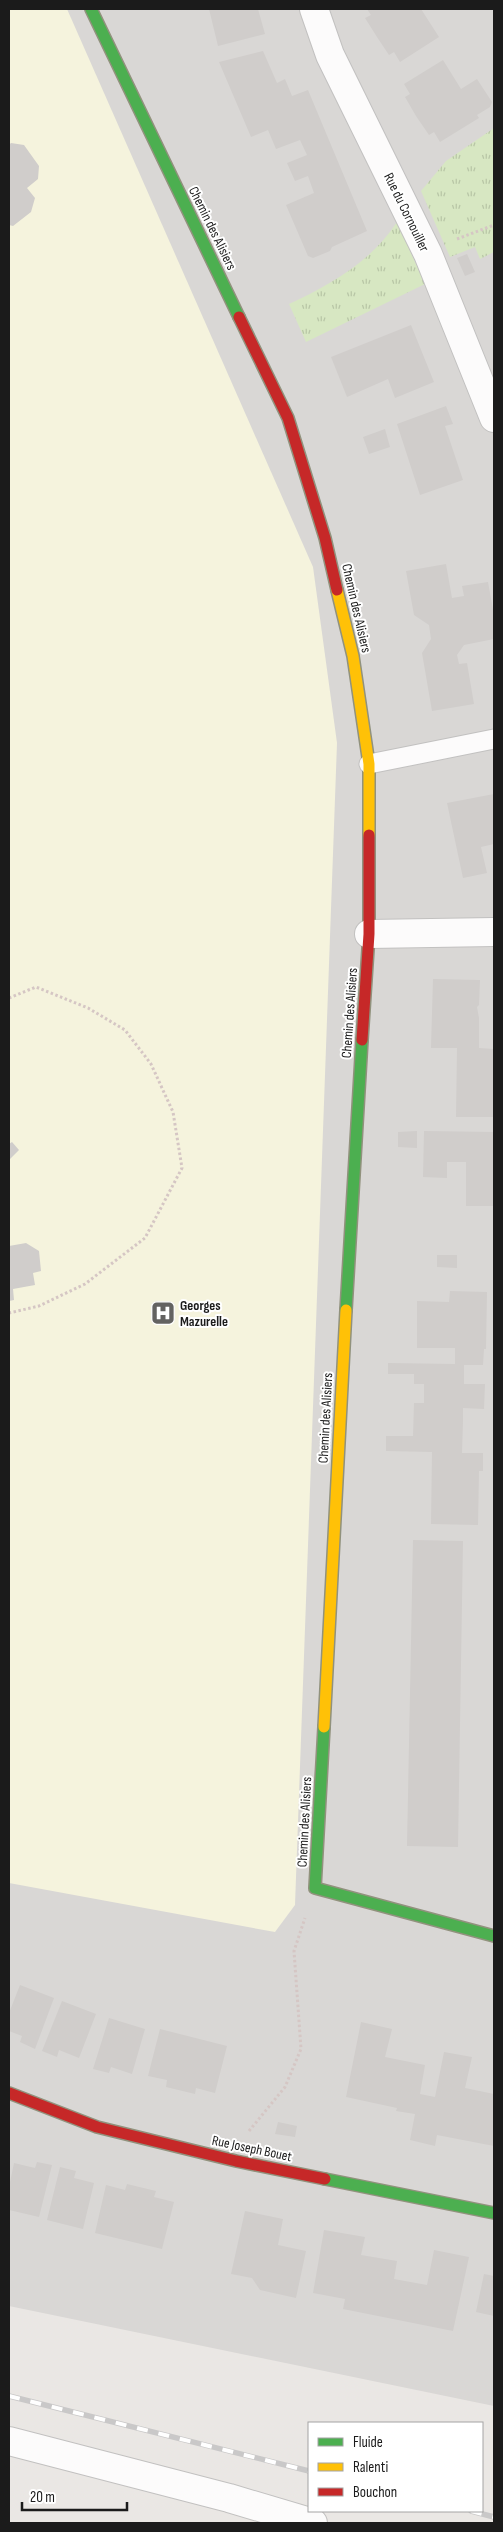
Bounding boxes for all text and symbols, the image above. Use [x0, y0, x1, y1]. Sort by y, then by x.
street label: Rue du Cornouiller [380, 170, 433, 254]
street label: Chemin des Alisiers [185, 184, 240, 273]
street label: Chemin des Alisiers [338, 562, 375, 654]
street label: Chemin des Alisiers [338, 967, 361, 1059]
place label: Georges Mazurelle [180, 1297, 228, 1330]
hospital icon: Georges Mazurelle [150, 1300, 176, 1326]
street label: Chemin des Alisiers [315, 1372, 336, 1464]
street label: Chemin des Alisiers [294, 1776, 315, 1868]
street label: Rue Joseph Bouet [210, 2132, 293, 2165]
legend [308, 2422, 483, 2512]
text: Fluide [353, 2433, 383, 2452]
text: Ralenti [353, 2458, 388, 2477]
scale bar [22, 2480, 128, 2512]
text: Bouchon [353, 2483, 397, 2502]
text: 20 m [30, 2488, 55, 2507]

